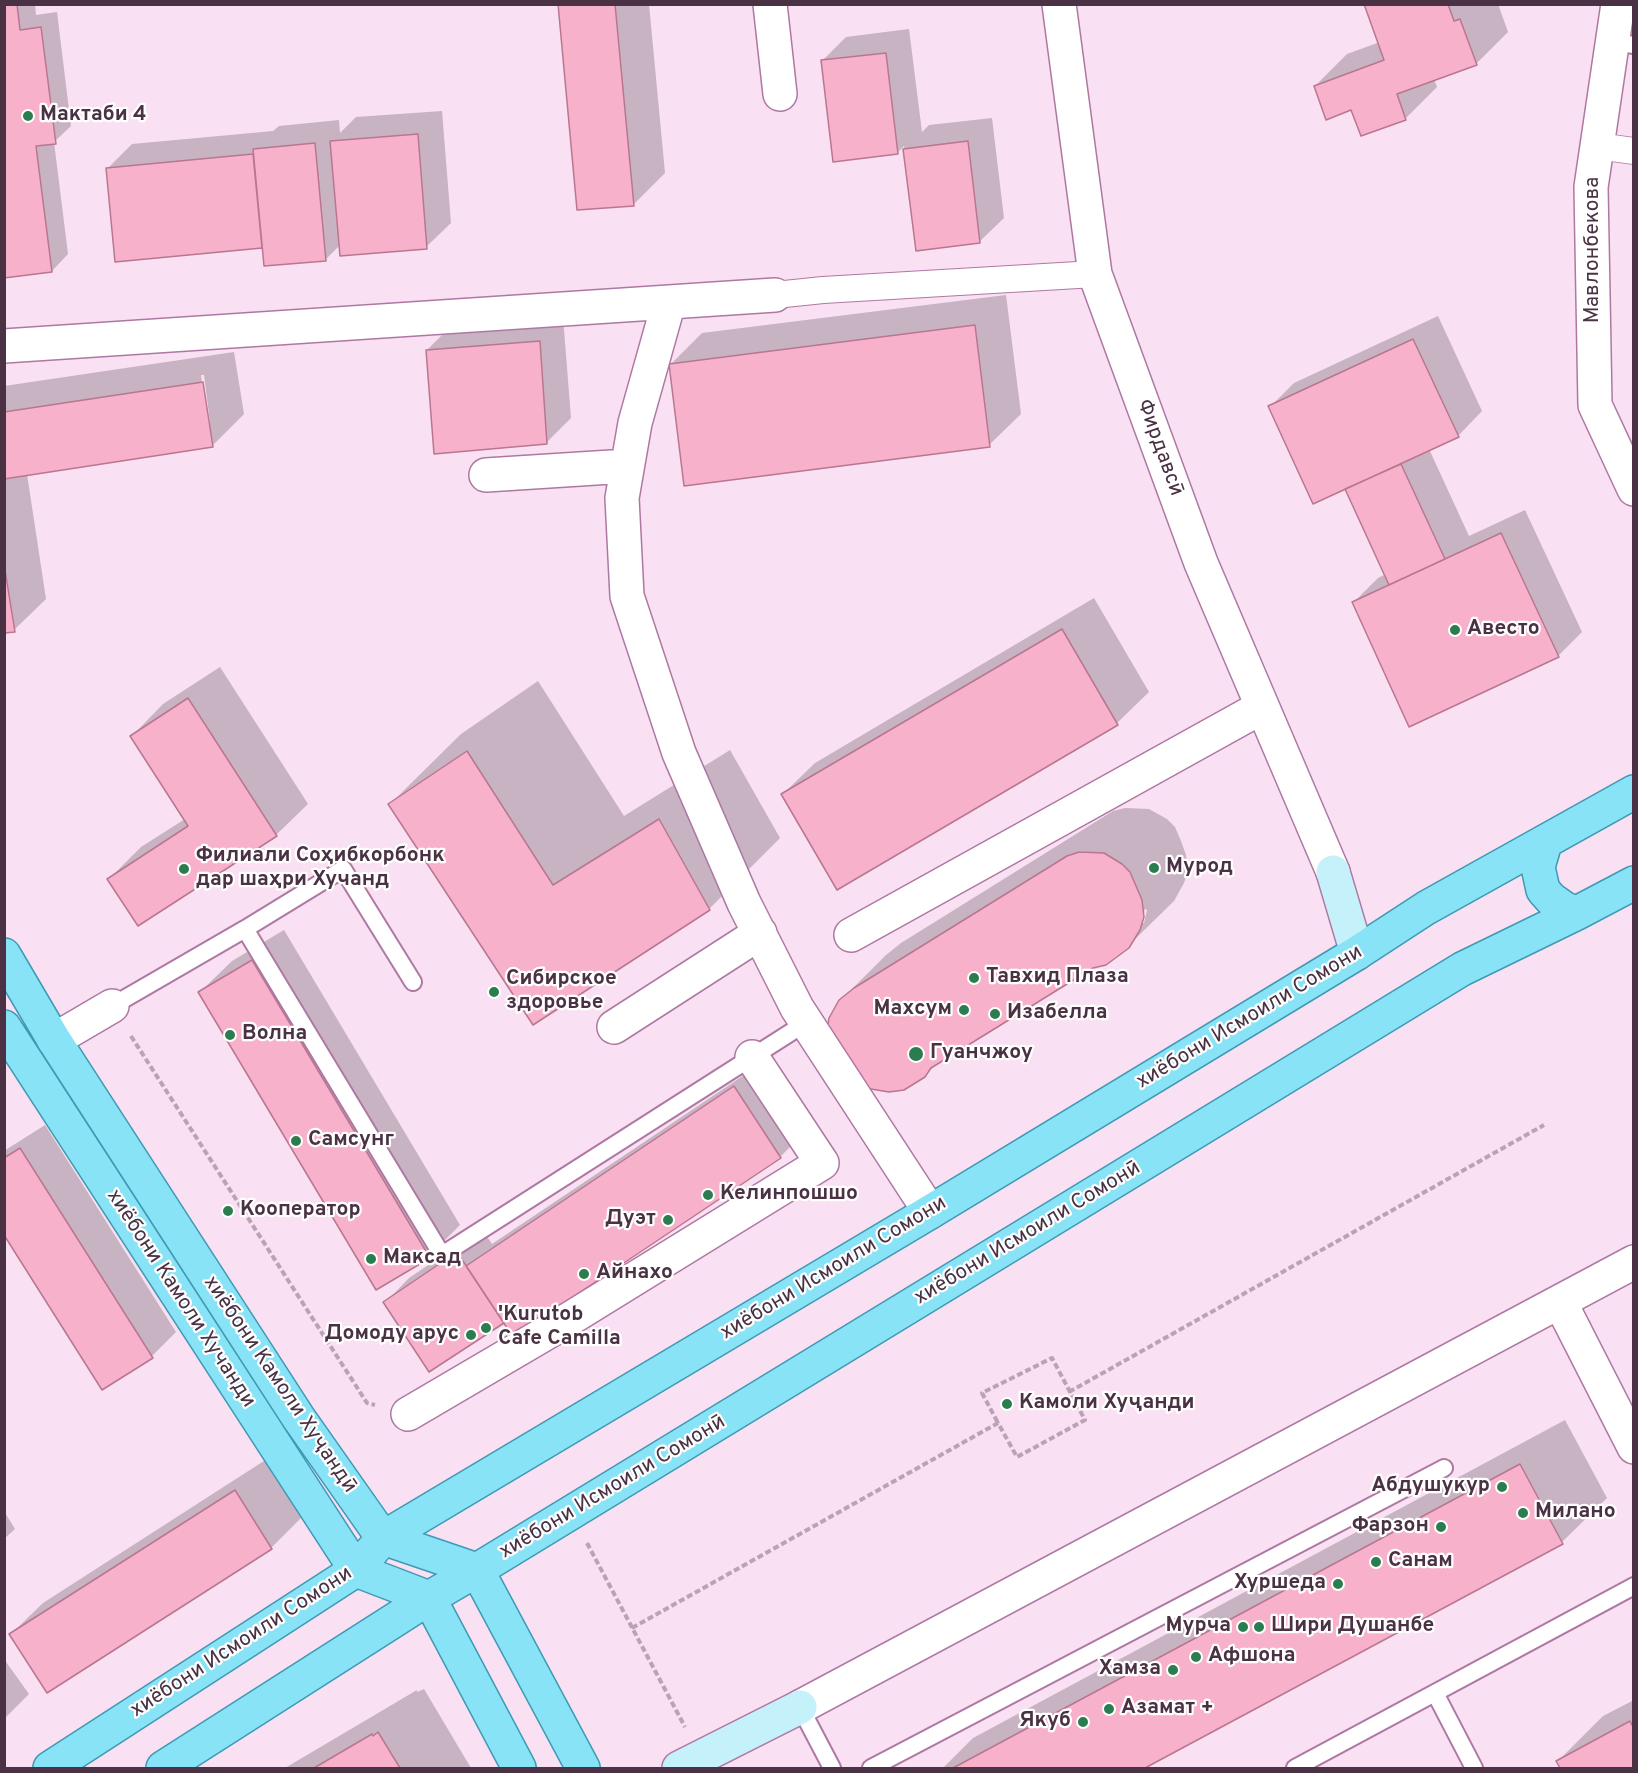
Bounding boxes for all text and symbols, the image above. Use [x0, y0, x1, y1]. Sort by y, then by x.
place label: Мактаби 4 [40, 103, 146, 129]
marker: Мактаби 4 [21, 109, 35, 123]
street label: Мавлонбекова [1581, 177, 1607, 323]
street label: Фирдавсӣ [1130, 396, 1188, 500]
place label: Авесто [1467, 617, 1540, 643]
marker: Авесто [1448, 623, 1462, 637]
place label: Филиали Соҳибкорбонк дар шаҳри Хучанд [196, 844, 444, 894]
place label: Мурод [1166, 855, 1233, 881]
marker: Мурод [1147, 861, 1161, 875]
marker: Филиали Соҳибкорбонк дар шаҳри Хучанд [177, 862, 191, 876]
street label: хиёбони Исмоили Сомони [1132, 940, 1368, 1096]
place label: Тавхид Плаза [986, 965, 1129, 991]
place label: Сибирское здоровье [506, 967, 617, 1017]
marker: Тавхид Плаза [967, 971, 981, 985]
marker: Сибирское здоровье [487, 985, 501, 999]
place label: Махсум [873, 997, 952, 1023]
place label: Изабелла [1007, 1001, 1107, 1027]
marker: Махсум [957, 1003, 971, 1017]
marker: Изабелла [988, 1007, 1002, 1021]
place label: Волна [242, 1022, 307, 1048]
marker: Волна [223, 1028, 237, 1042]
place label: Гуанчжоу [930, 1041, 1033, 1067]
marker: Гуанчжоу [907, 1045, 925, 1063]
place label: Самсунг [308, 1128, 394, 1154]
marker: Самсунг [289, 1134, 303, 1148]
street label: хиёбони Исмоили Сомонӣ [910, 1156, 1146, 1312]
place label: Келинпошшо [720, 1182, 858, 1208]
street label: хиёбони Камоли Хучанди [100, 1185, 260, 1413]
marker: Келинпошшо [701, 1188, 715, 1202]
street label: хиёбони Исмоили Сомони [716, 1191, 952, 1347]
place label: Кооператор [240, 1198, 361, 1224]
marker: Кооператор [221, 1204, 235, 1218]
place label: Дуэт [605, 1207, 656, 1233]
marker: Дуэт [661, 1213, 675, 1227]
place label: Максад [383, 1246, 461, 1272]
marker: Максад [364, 1252, 378, 1266]
place label: Айнахо [596, 1261, 673, 1287]
marker: Айнахо [577, 1267, 591, 1281]
street label: хиёбони Камоли Хуҷандӣ [197, 1272, 361, 1498]
place label: 'Kurutob Cafe Camilla [498, 1303, 621, 1353]
marker: 'Kurutob Cafe Camilla [479, 1321, 493, 1335]
place label: Домоду арус [325, 1322, 459, 1348]
marker: Домоду арус [464, 1328, 478, 1342]
place label: Камоли Хуҷанди [1019, 1391, 1195, 1417]
marker: Камоли Хуҷанди [1000, 1397, 1014, 1411]
street label: хиёбони Исмоили Сомонӣ [495, 1410, 731, 1566]
place label: Абдушукур [1371, 1474, 1490, 1500]
marker: Абдушукур [1495, 1480, 1509, 1494]
place label: Милано [1535, 1500, 1616, 1526]
marker: Милано [1516, 1506, 1530, 1520]
place label: Фарзон [1352, 1514, 1429, 1540]
marker: Фарзон [1434, 1520, 1448, 1534]
place label: Санам [1388, 1549, 1453, 1575]
marker: Санам [1369, 1555, 1383, 1569]
street label: хиёбони Исмоили Сомони [126, 1562, 358, 1724]
place label: Хуршеда [1234, 1571, 1326, 1597]
marker: Хуршеда [1331, 1577, 1345, 1591]
place label: Мурча [1165, 1614, 1231, 1640]
place label: Шири Душанбе [1271, 1614, 1434, 1640]
marker: Мурча [1236, 1620, 1250, 1634]
marker: Шири Душанбе [1252, 1620, 1266, 1634]
place label: Афшона [1208, 1644, 1295, 1670]
marker: Афшона [1189, 1650, 1203, 1664]
place label: Хамза [1098, 1657, 1161, 1683]
marker: Хамза [1166, 1663, 1180, 1677]
place label: Азамат + [1121, 1696, 1214, 1722]
marker: Азамат + [1102, 1702, 1116, 1716]
place label: Якуб [1019, 1709, 1071, 1735]
marker: Якуб [1076, 1715, 1090, 1729]

